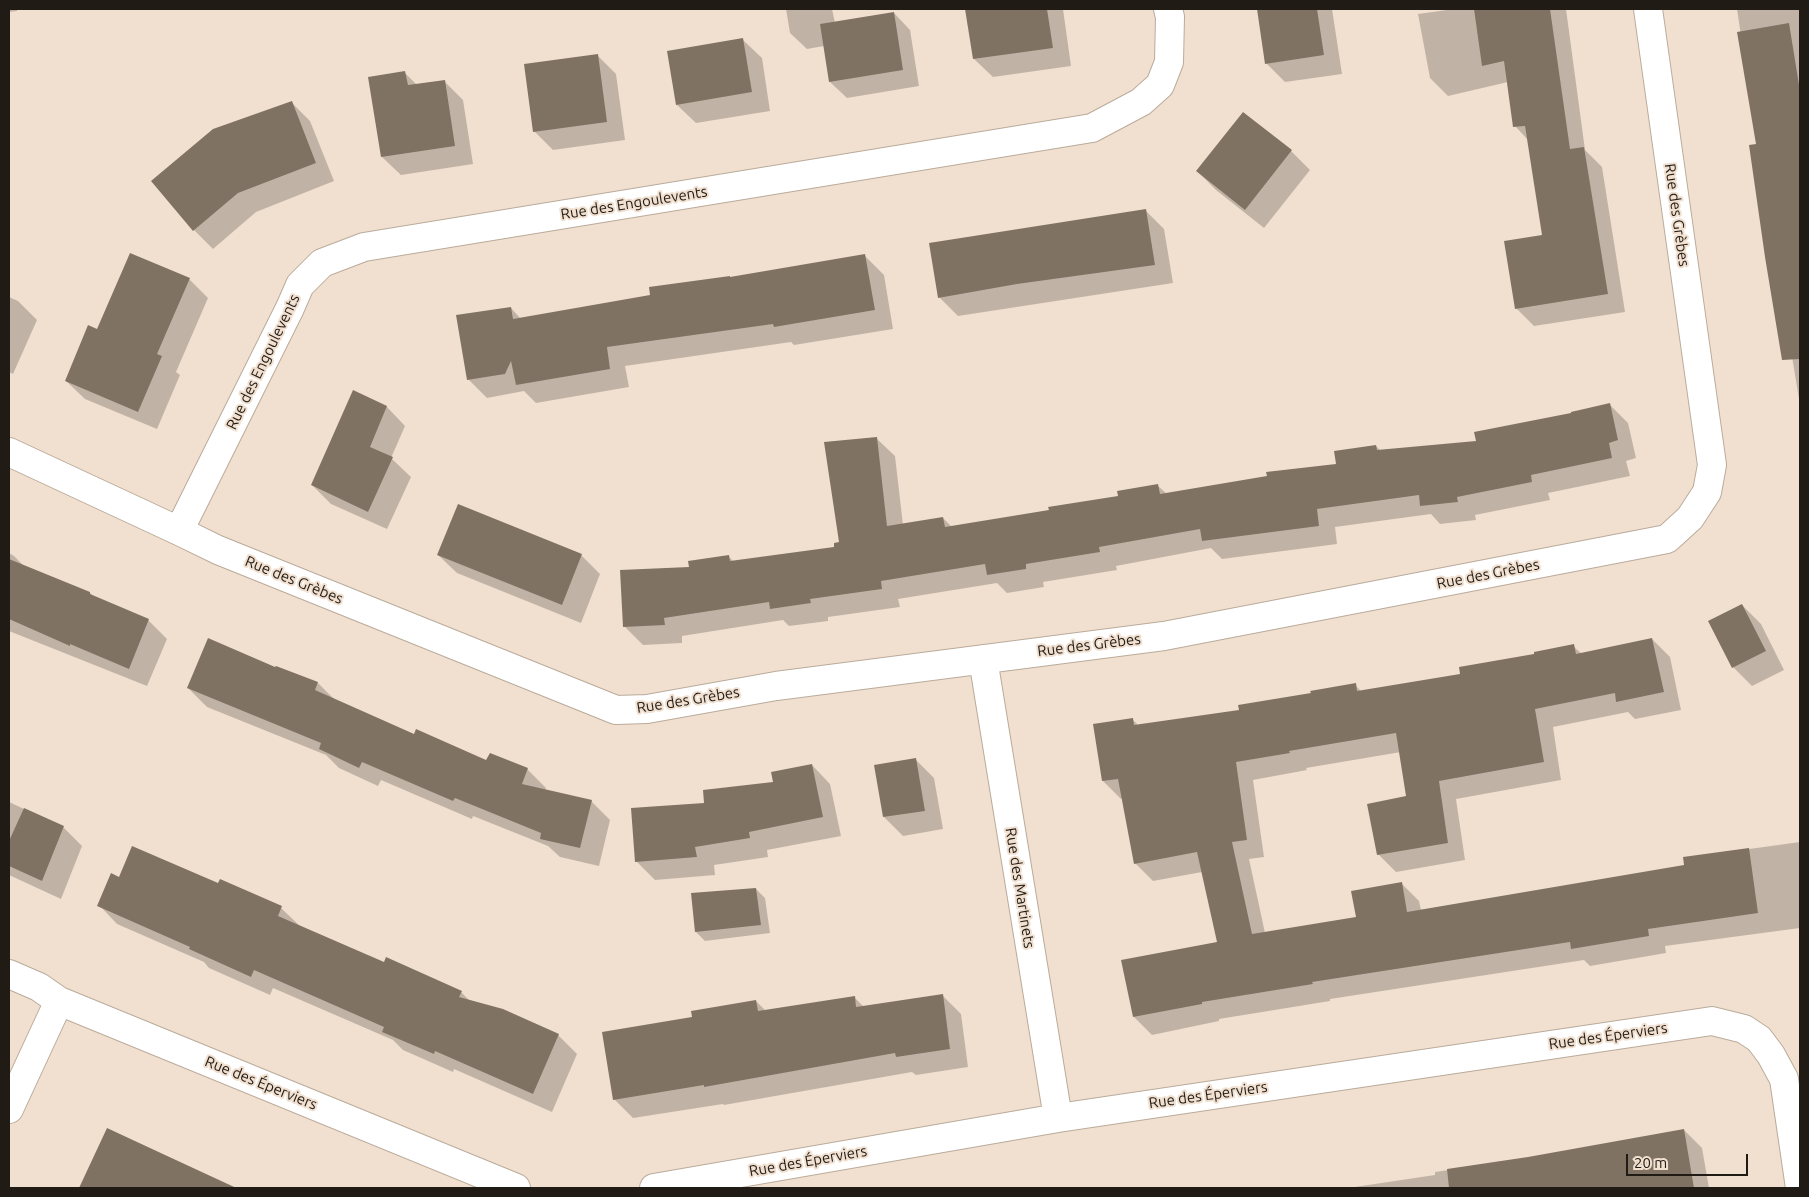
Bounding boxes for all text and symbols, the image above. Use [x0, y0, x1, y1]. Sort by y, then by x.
street label: Rue des Grèbes [1661, 162, 1693, 268]
street label: Rue des Engoulevents [559, 183, 709, 223]
street label: Rue des Engoulevents [222, 291, 304, 433]
street label: Rue des Grèbes [242, 552, 346, 608]
street label: Rue des Grèbes [1435, 555, 1541, 593]
street label: Rue des Grèbes [1036, 630, 1142, 660]
street label: Rue des Grèbes [635, 683, 741, 717]
street label: Rue des Martinets [1002, 826, 1038, 950]
street label: Rue des Éperviers [1548, 1019, 1668, 1053]
street label: Rue des Éperviers [202, 1052, 320, 1114]
street label: Rue des Éperviers [1148, 1078, 1268, 1112]
street label: Rue des Éperviers [748, 1142, 868, 1180]
scale bar [1629, 1144, 1752, 1176]
text: 20 m [1634, 1154, 1667, 1171]

